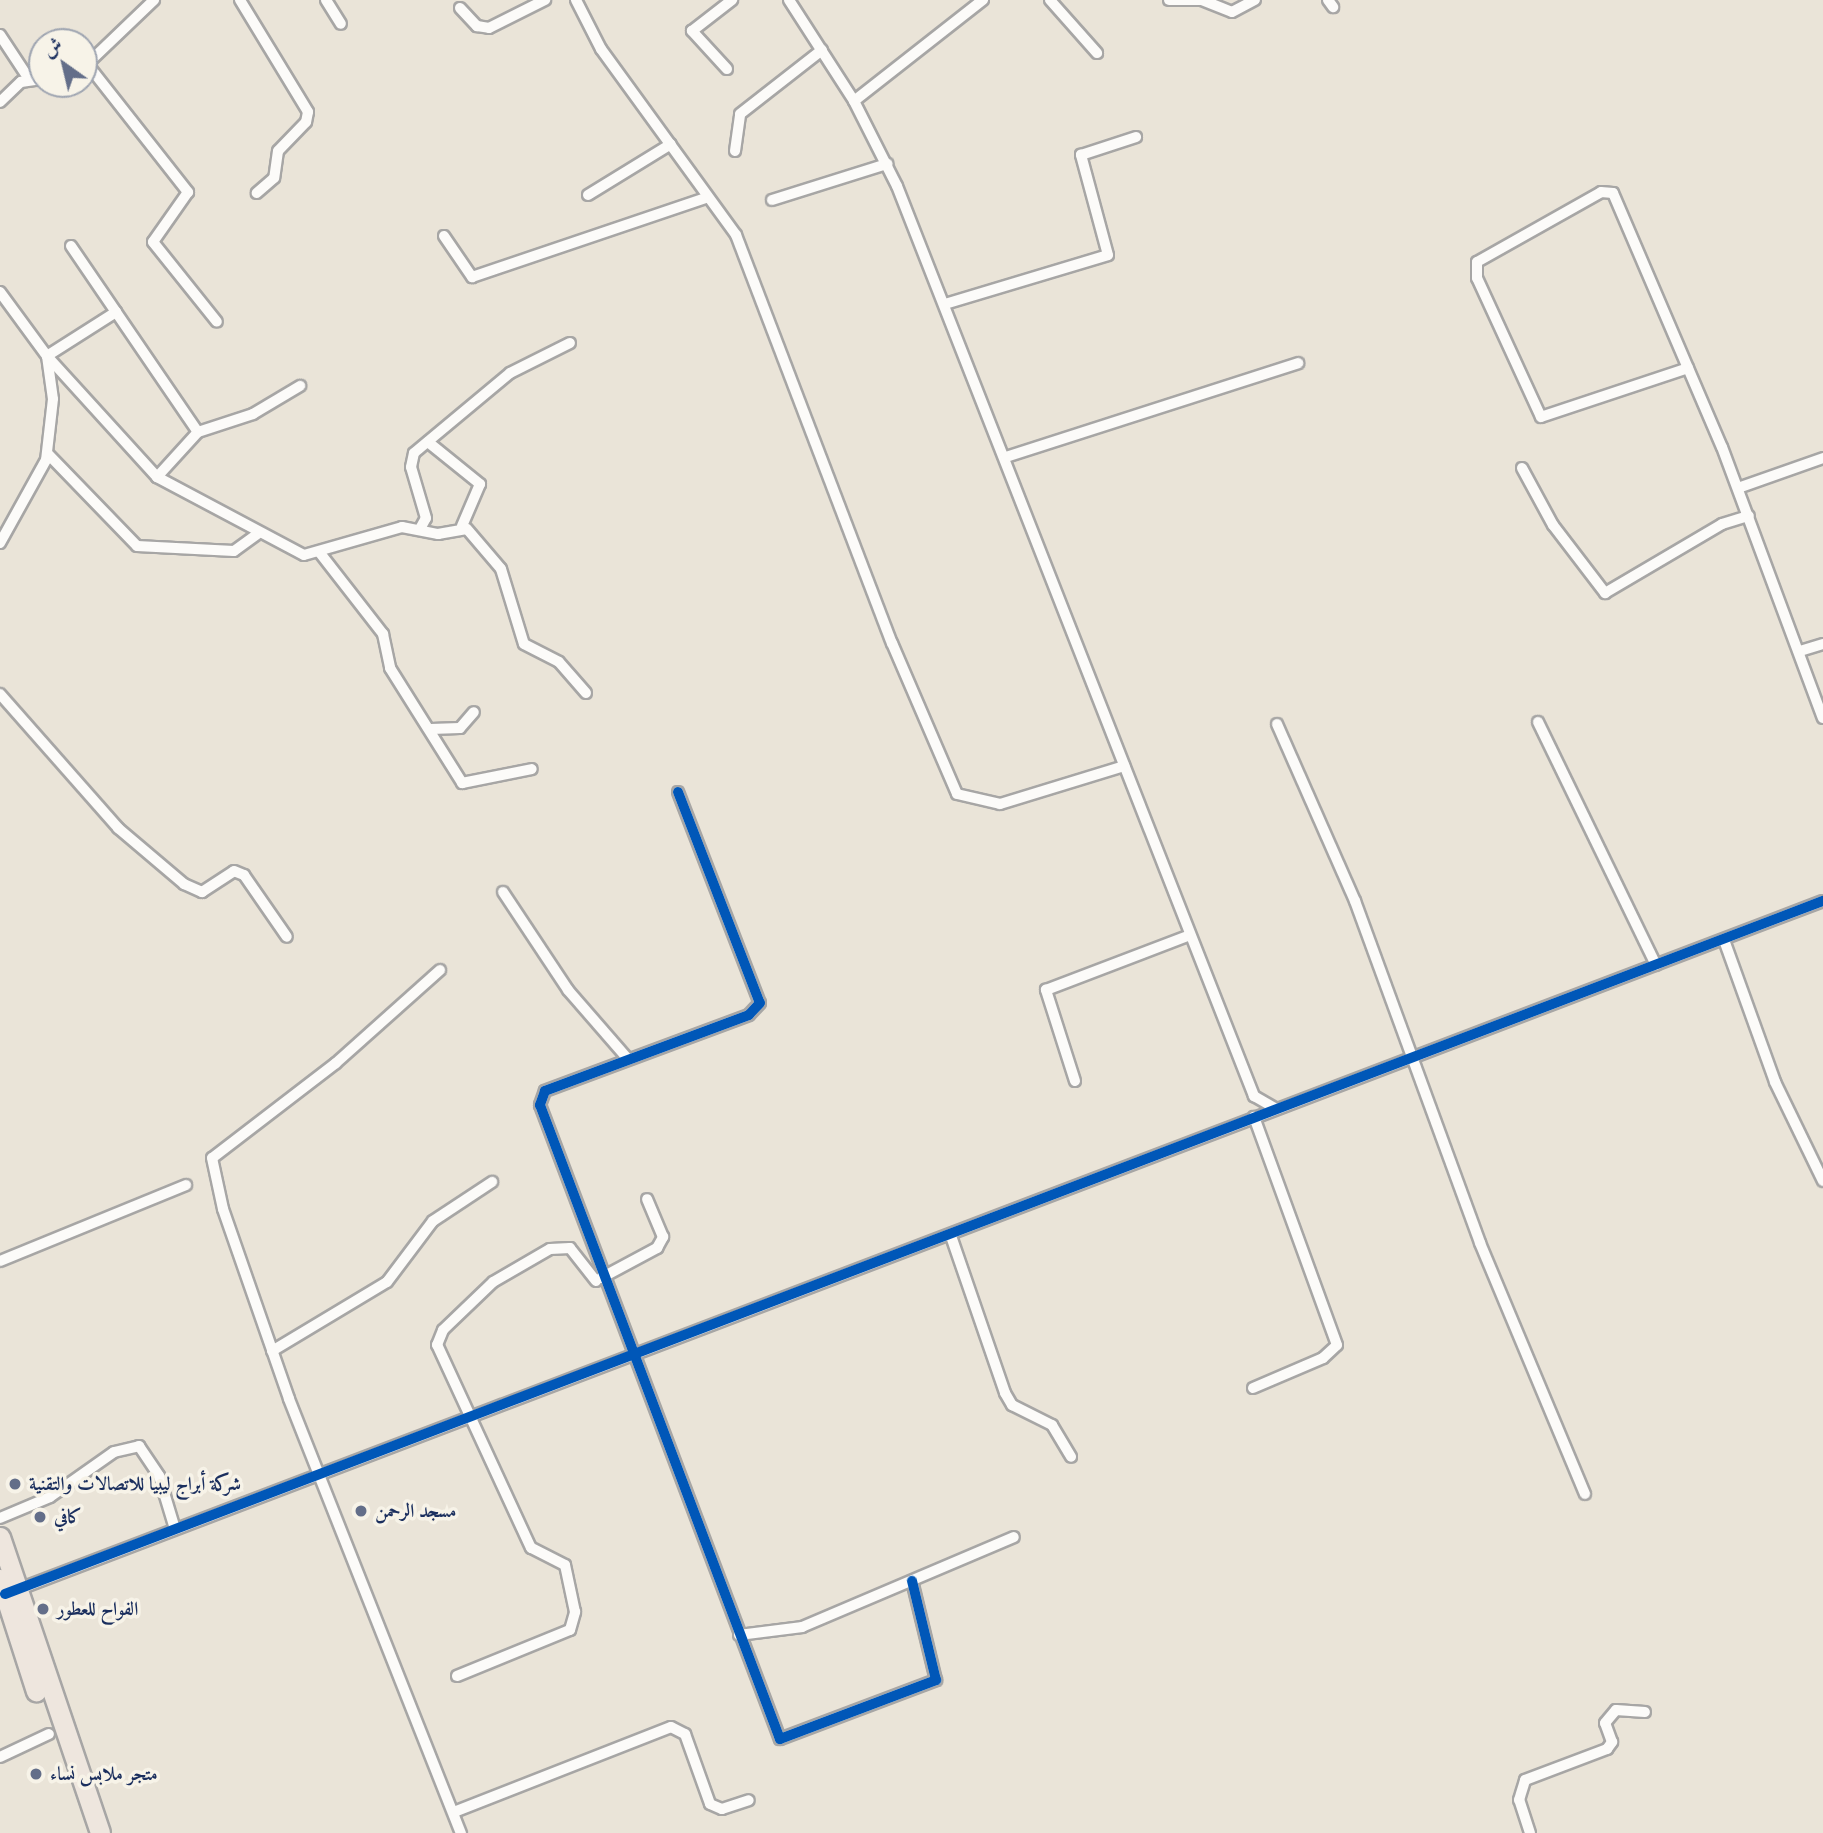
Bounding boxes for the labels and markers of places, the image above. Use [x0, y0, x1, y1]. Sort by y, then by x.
place label: شركة أبراج ليبيا للاتصالات والتقنية [29, 1473, 241, 1495]
marker: شركة أبراج ليبيا للاتصالات والتقنية [7, 1476, 23, 1492]
place label: مسجد الرحمن [375, 1500, 456, 1522]
marker: مسجد الرحمن [353, 1503, 369, 1519]
place label: كافي [54, 1506, 82, 1528]
marker: كافي [32, 1509, 48, 1525]
place label: الفواح للعطور [57, 1598, 138, 1620]
marker: الفواح للعطور [35, 1601, 51, 1617]
place label: متجر ملابس نساء [50, 1763, 158, 1785]
marker: متجر ملابس نساء [28, 1766, 44, 1782]

